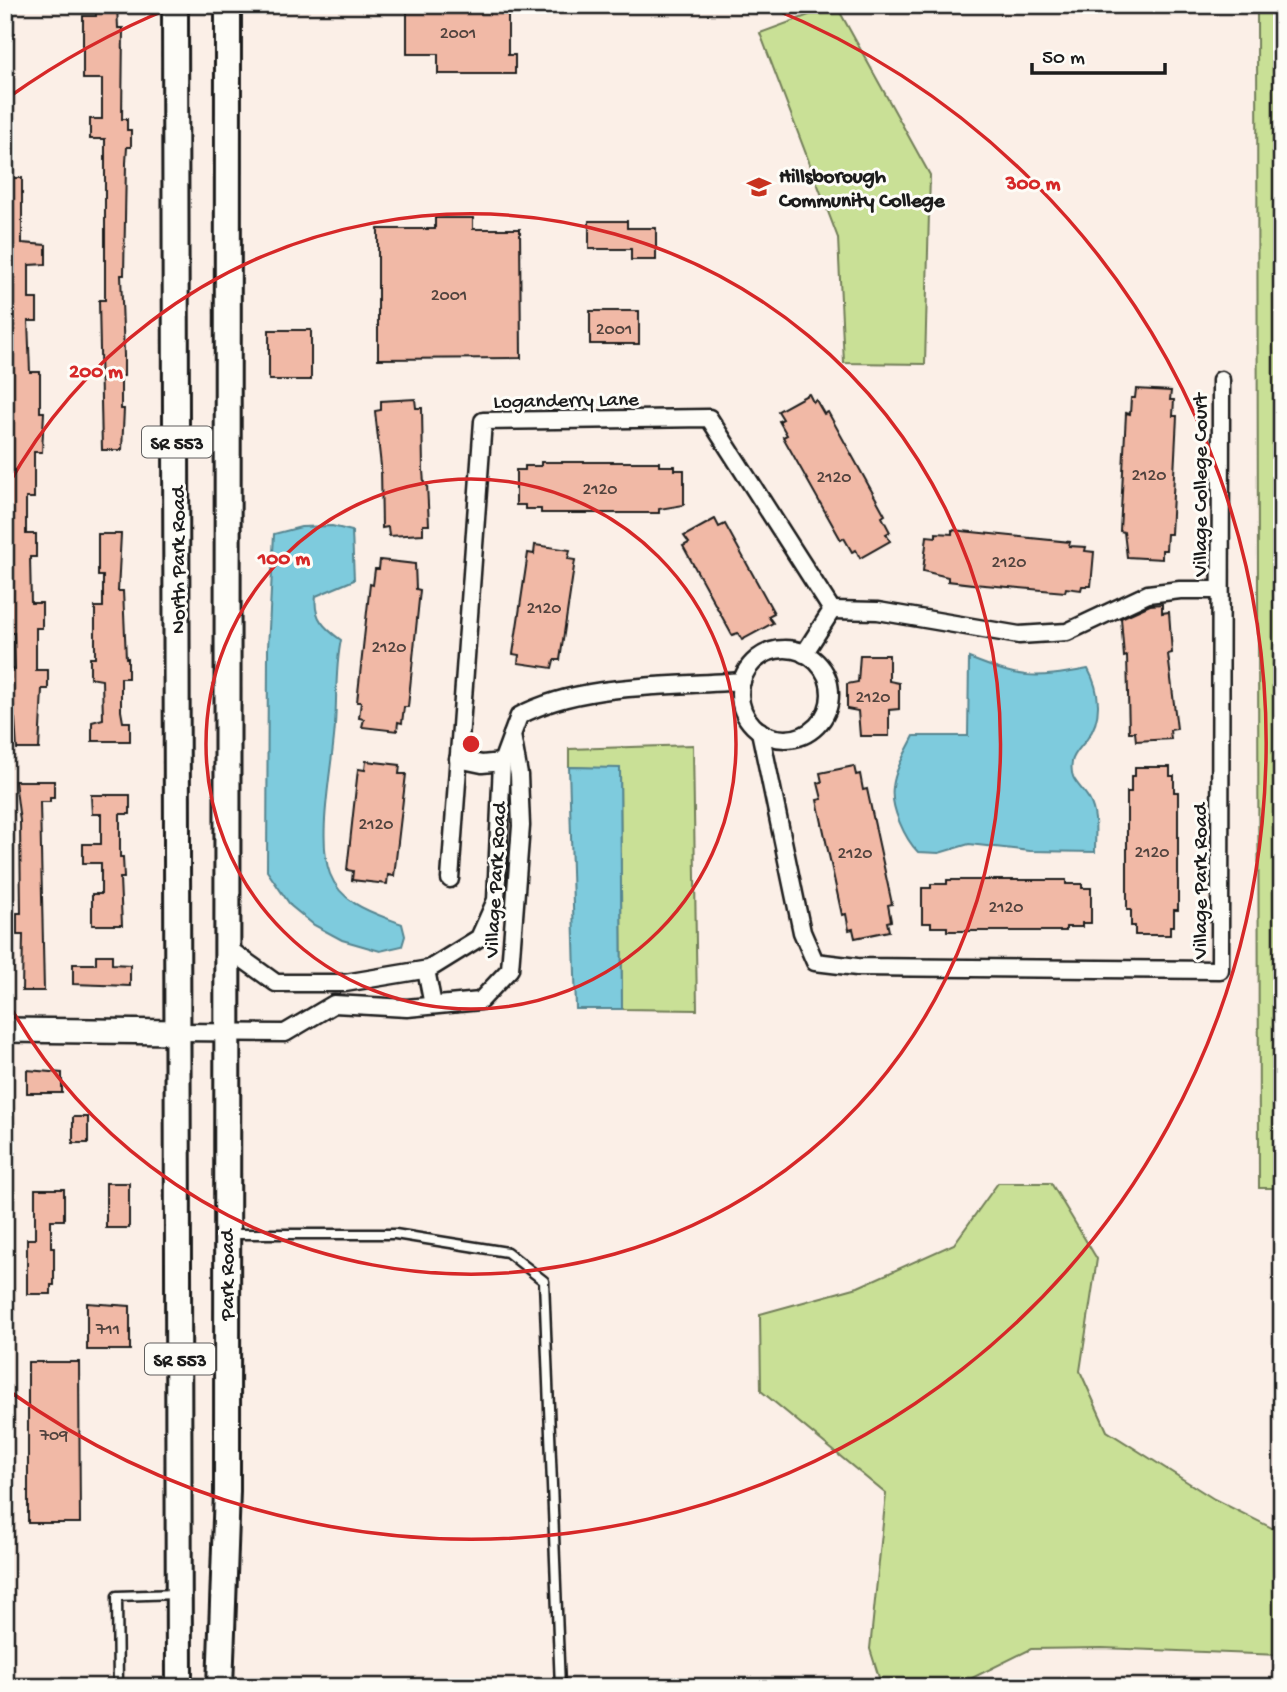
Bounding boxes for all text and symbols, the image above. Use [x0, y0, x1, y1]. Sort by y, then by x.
house number: 2001 [440, 24, 476, 45]
scale bar [1032, 32, 1164, 76]
text: 50 m [1042, 47, 1085, 72]
place label: Hillsborough Community College [778, 166, 946, 215]
school or university icon: Hillsborough Community College [745, 173, 773, 201]
text: 300 m [1005, 173, 1060, 198]
house number: 2001 [431, 286, 467, 307]
house number: 2001 [596, 320, 632, 341]
text: 200 m [69, 361, 123, 386]
street label: Loganderry Lane [493, 389, 640, 416]
street label: Village College Court [1190, 391, 1215, 578]
road number: SR 553 [142, 426, 212, 458]
house number: 2120 [1131, 466, 1167, 487]
house number: 2120 [816, 468, 852, 489]
house number: 2120 [582, 480, 618, 501]
street label: North Park Road [168, 484, 193, 634]
text: 100 m [257, 548, 310, 573]
house number: 2120 [991, 553, 1027, 574]
house number: 2120 [526, 599, 562, 620]
house number: 2120 [371, 638, 407, 659]
house number: 2120 [855, 688, 891, 709]
centre of rings [459, 732, 483, 756]
street label: Village Park Road [481, 800, 514, 960]
street label: Village Park Road [1190, 801, 1215, 960]
house number: 2120 [358, 815, 394, 836]
house number: 2120 [1134, 843, 1170, 864]
house number: 2120 [837, 844, 873, 865]
house number: 2120 [988, 898, 1024, 919]
street label: Park Road [217, 1228, 242, 1321]
house number: 711 [95, 1320, 120, 1341]
road number: SR 553 [145, 1344, 215, 1374]
house number: 709 [39, 1426, 68, 1447]

